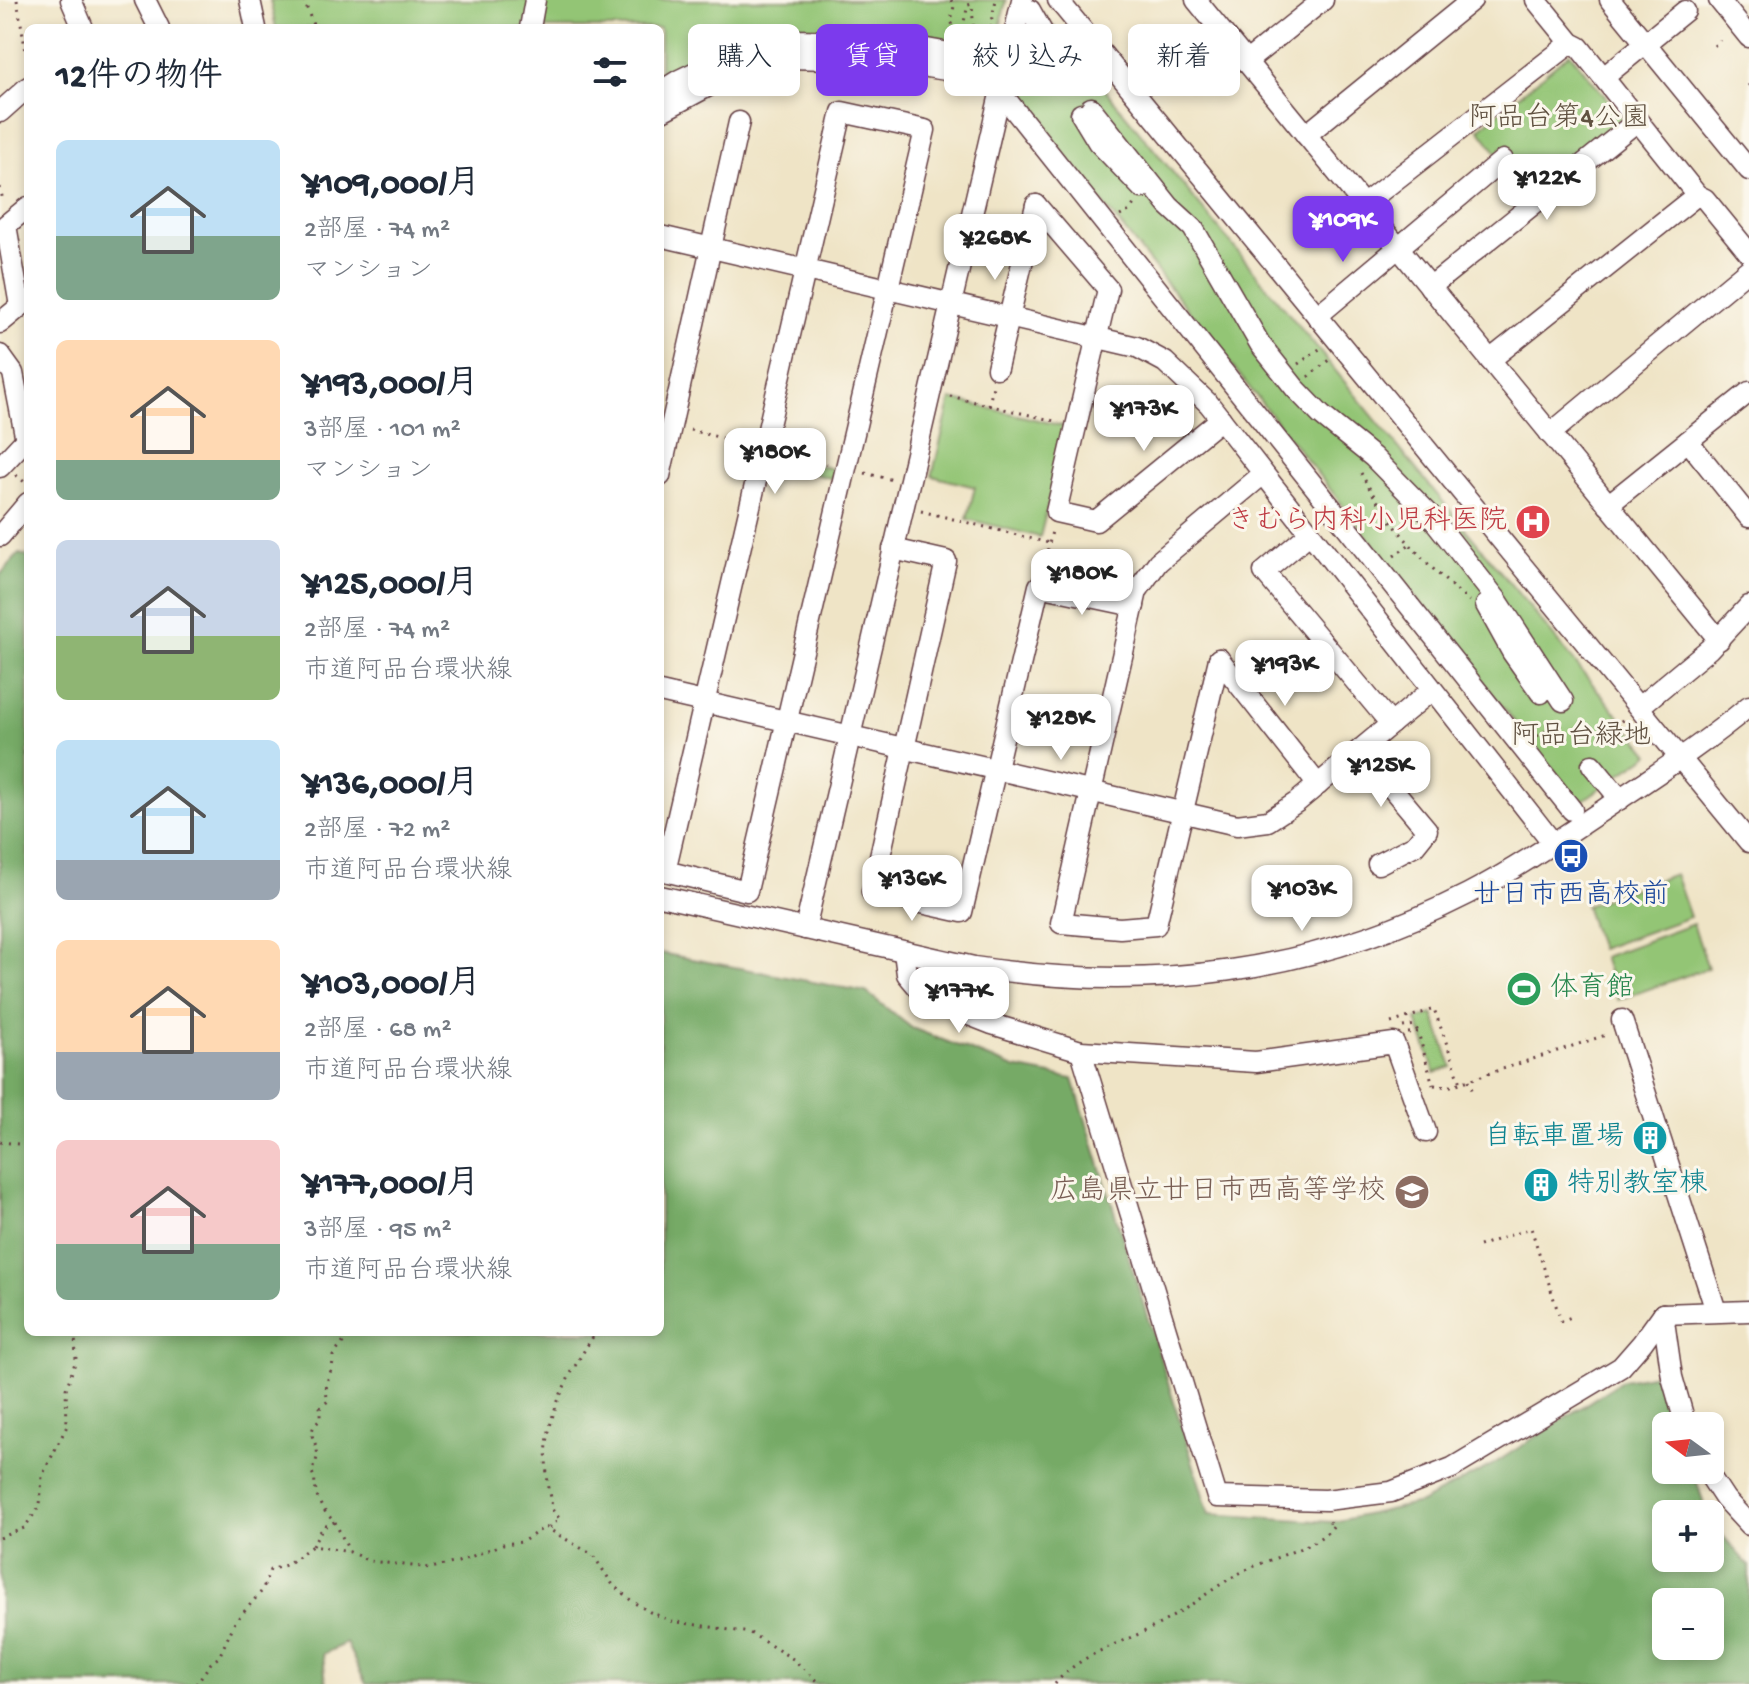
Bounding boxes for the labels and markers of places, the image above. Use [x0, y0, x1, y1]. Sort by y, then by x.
pin: ¥122K [1491, 154, 1603, 222]
pin: ¥109K [1287, 196, 1399, 264]
pin: ¥268K [939, 214, 1051, 282]
pin: ¥173K [1088, 385, 1200, 453]
pin: ¥180K [719, 428, 831, 496]
hospital icon: きむら内科小児科医院 [1514, 503, 1552, 541]
place label: きむら内科小児科医院 [1227, 505, 1507, 539]
pin: ¥180K [1026, 549, 1138, 617]
pin: ¥193K [1229, 640, 1341, 708]
pin: ¥128K [1005, 694, 1117, 762]
pin: ¥125K [1325, 741, 1437, 809]
bus stop icon: 廿日市西高校前 [1552, 837, 1590, 875]
pin: ¥136K [856, 855, 968, 923]
pin: ¥103K [1246, 865, 1358, 933]
place label: 廿日市西高校前 [1473, 879, 1669, 913]
pin: ¥177K [903, 967, 1015, 1035]
sports icon: 体育館 [1505, 970, 1543, 1008]
place label: 体育館 [1550, 972, 1634, 1006]
building icon: 自転車置場 [1631, 1119, 1669, 1157]
place label: 自転車置場 [1484, 1121, 1624, 1155]
building icon: 特別教室棟 [1522, 1166, 1560, 1204]
place label: 特別教室棟 [1567, 1168, 1707, 1202]
school or university icon: 広島県立廿日市西高等学校 [1393, 1173, 1431, 1211]
place label: 広島県立廿日市西高等学校 [1050, 1175, 1386, 1209]

